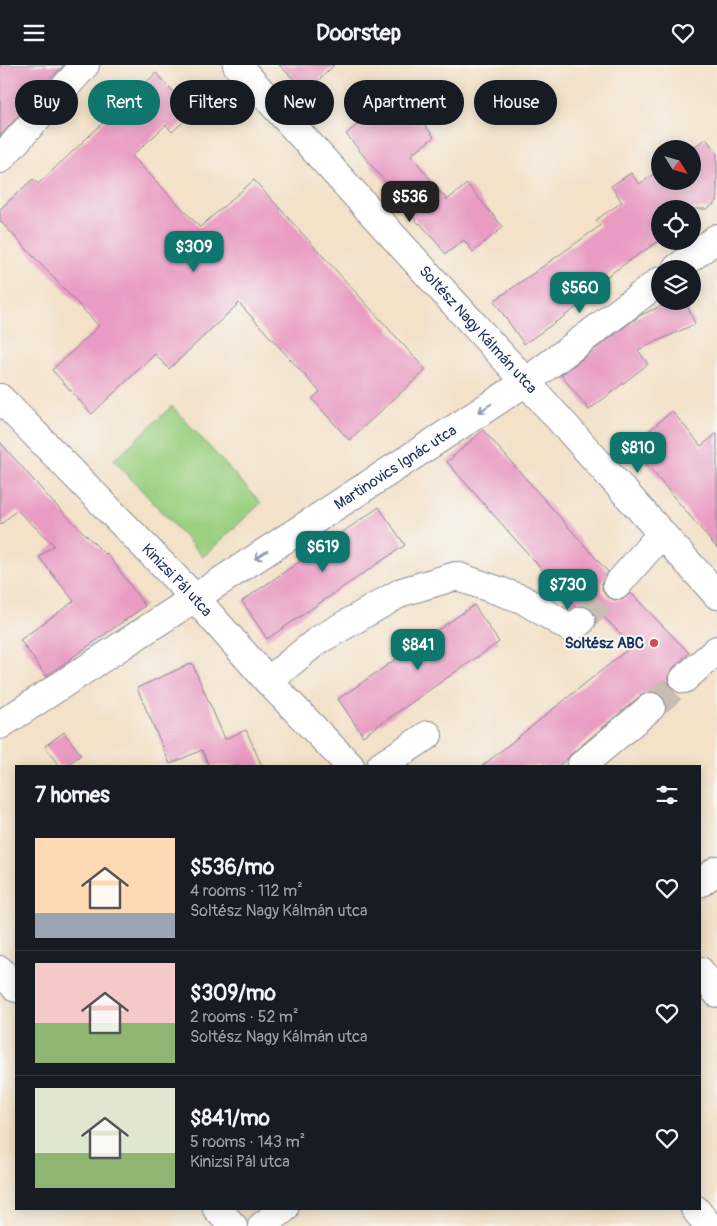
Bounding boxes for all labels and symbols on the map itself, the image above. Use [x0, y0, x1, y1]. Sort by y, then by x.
north arrow [651, 140, 701, 190]
pin: $536 [380, 181, 440, 223]
pin: $309 [164, 231, 224, 273]
street label: Soltész Nagy Kálmán utca [415, 262, 541, 398]
pin: $560 [550, 271, 610, 314]
one-way arrow [478, 404, 492, 414]
street label: Martinovics Ignác utca [331, 420, 460, 514]
pin: $810 [608, 431, 668, 474]
pin: $619 [293, 531, 353, 573]
street label: Kinizsi Pál utca [138, 540, 216, 620]
one-way arrow [254, 550, 268, 560]
pin: $730 [538, 569, 598, 611]
pin: $841 [388, 629, 448, 671]
place label: Soltész ABC [565, 634, 644, 653]
marker: Soltész ABC [648, 637, 660, 649]

